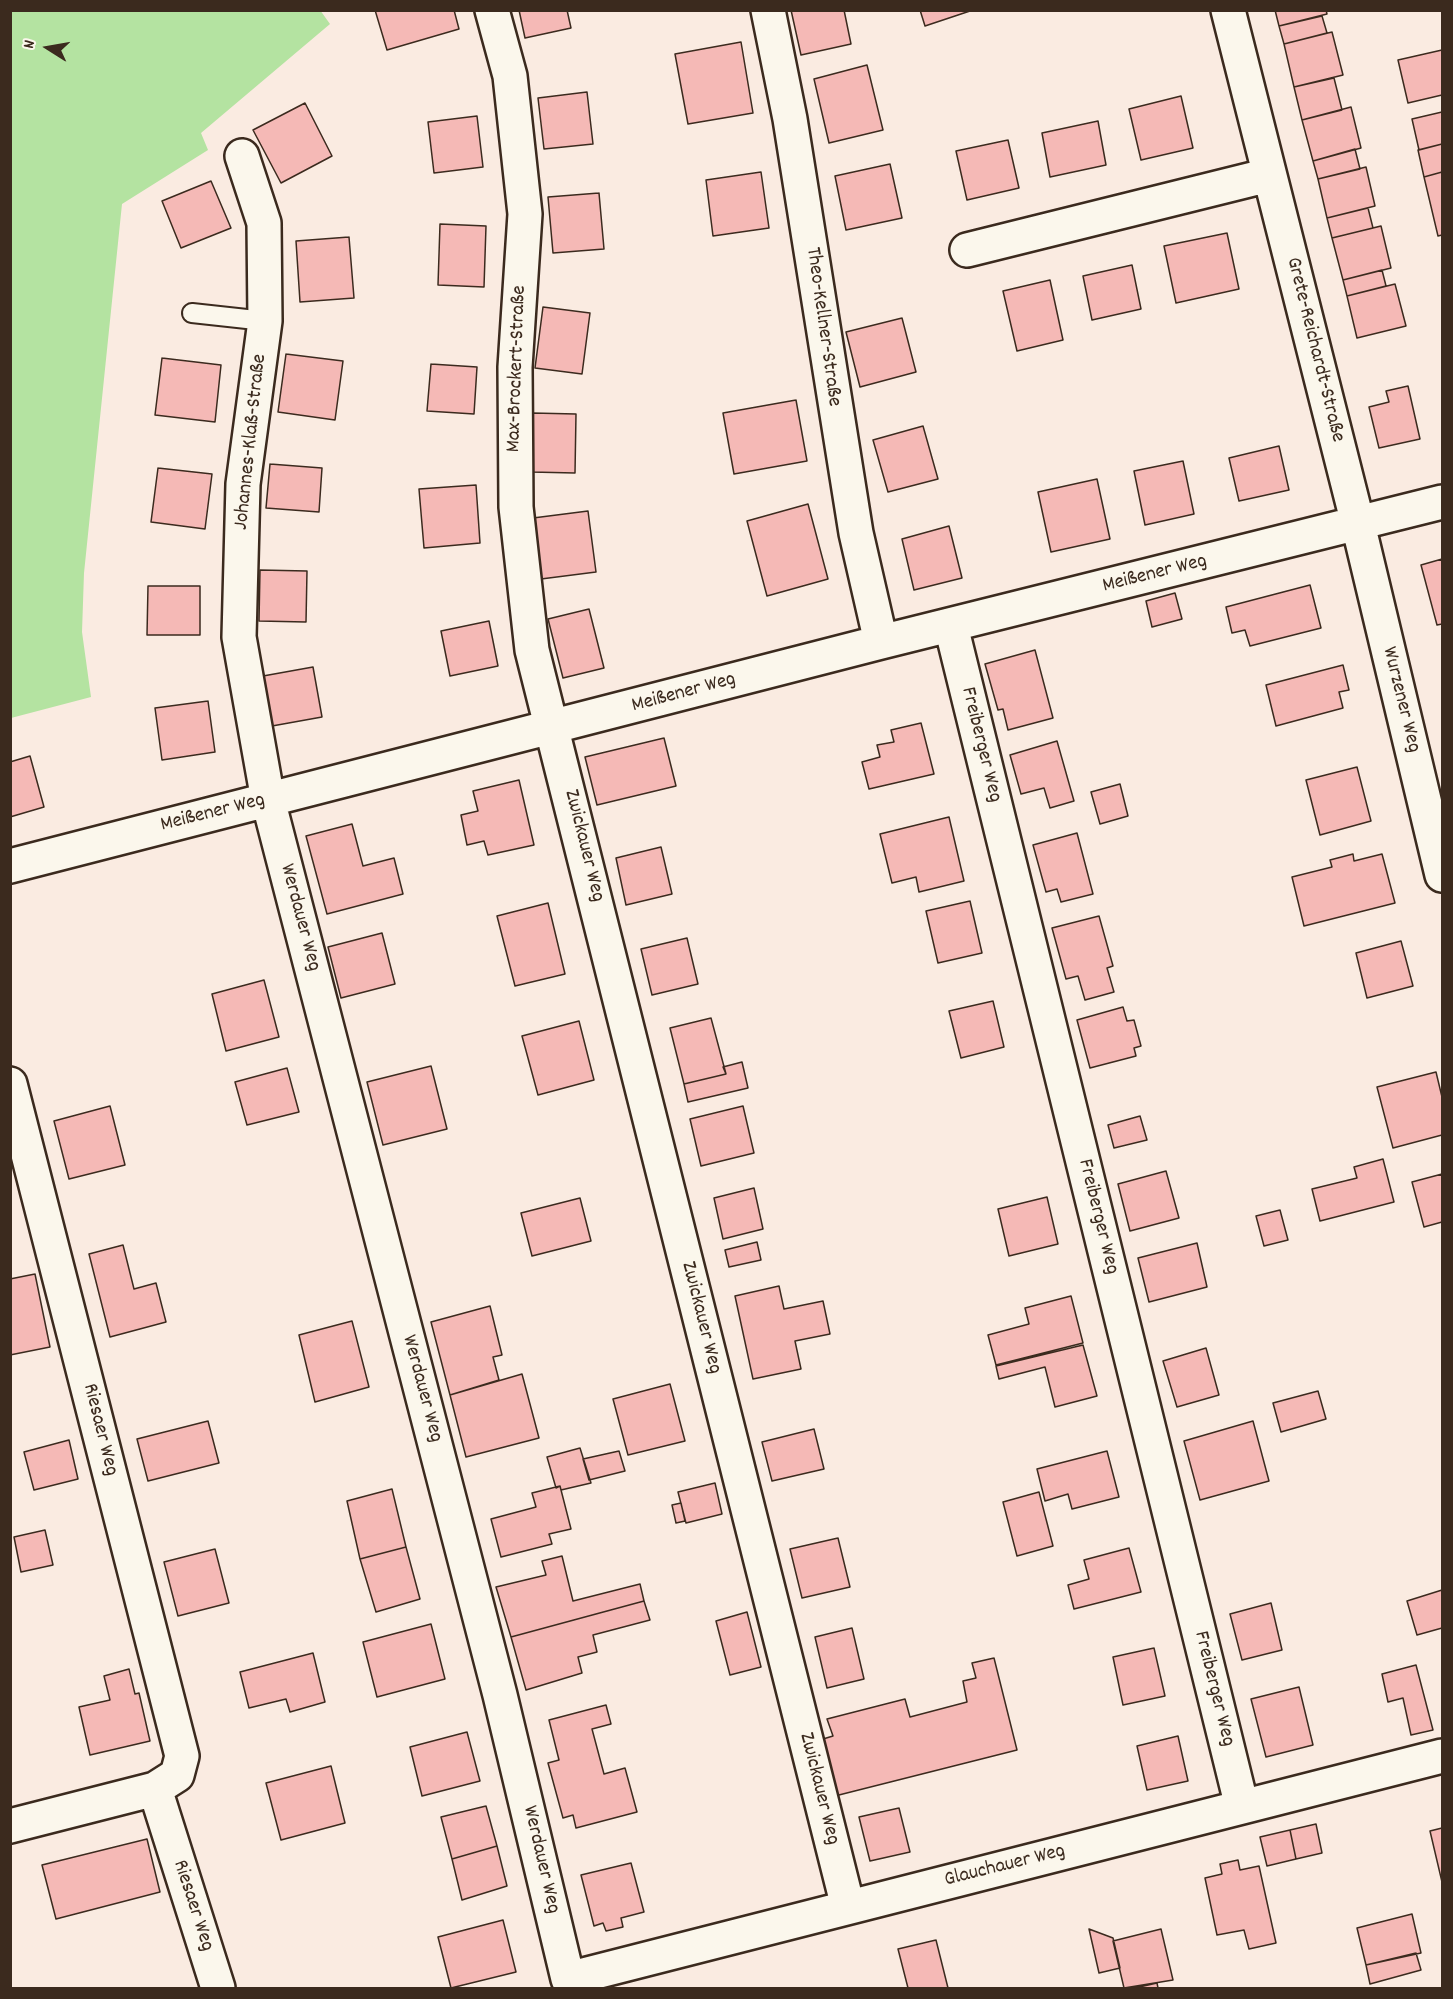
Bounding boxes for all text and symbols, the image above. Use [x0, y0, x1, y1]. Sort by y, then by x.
north arrow [18, 18, 78, 78]
text: N [18, 38, 42, 51]
street label: Theo-Kellner-Straße [798, 246, 846, 408]
street label: Grete-Reichardt-Straße [1279, 255, 1349, 445]
street label: Max-Brockert-Straße [502, 285, 534, 453]
street label: Johannes-Klaß-Straße [230, 353, 274, 531]
street label: Meißener Weg [1100, 550, 1210, 600]
street label: Wurzener Weg [1375, 644, 1425, 756]
street label: Meißener Weg [629, 668, 739, 720]
street label: Freiberger Weg [954, 685, 1006, 805]
street label: Zwickauer Weg [557, 787, 609, 905]
street label: Meißener Weg [158, 789, 268, 839]
street label: Werdauer Weg [273, 862, 325, 974]
street label: Freiberger Weg [1071, 1157, 1123, 1277]
street label: Zwickauer Weg [674, 1259, 726, 1377]
street label: Werdauer Weg [395, 1333, 447, 1445]
street label: Riesaer Weg [75, 1381, 123, 1479]
street label: Freiberger Weg [1187, 1629, 1239, 1749]
street label: Zwickauer Weg [792, 1730, 844, 1848]
street label: Werdauer Weg [515, 1803, 565, 1917]
street label: Glauchauer Weg [942, 1840, 1068, 1894]
street label: Riesaer Weg [165, 1857, 219, 1955]

